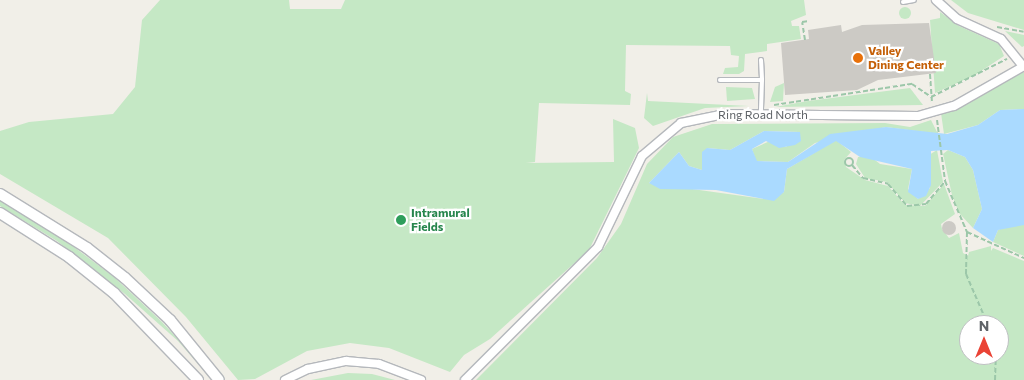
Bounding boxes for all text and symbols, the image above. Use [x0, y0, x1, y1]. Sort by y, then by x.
place label: Valley Dining Center [868, 44, 944, 72]
marker: Valley Dining Center [852, 52, 864, 64]
street label: Ring Road North [718, 108, 808, 122]
place label: Intramural Fields [411, 206, 470, 234]
marker: Intramural Fields [395, 214, 407, 226]
north arrow [959, 315, 1009, 365]
text: N [979, 317, 989, 334]

